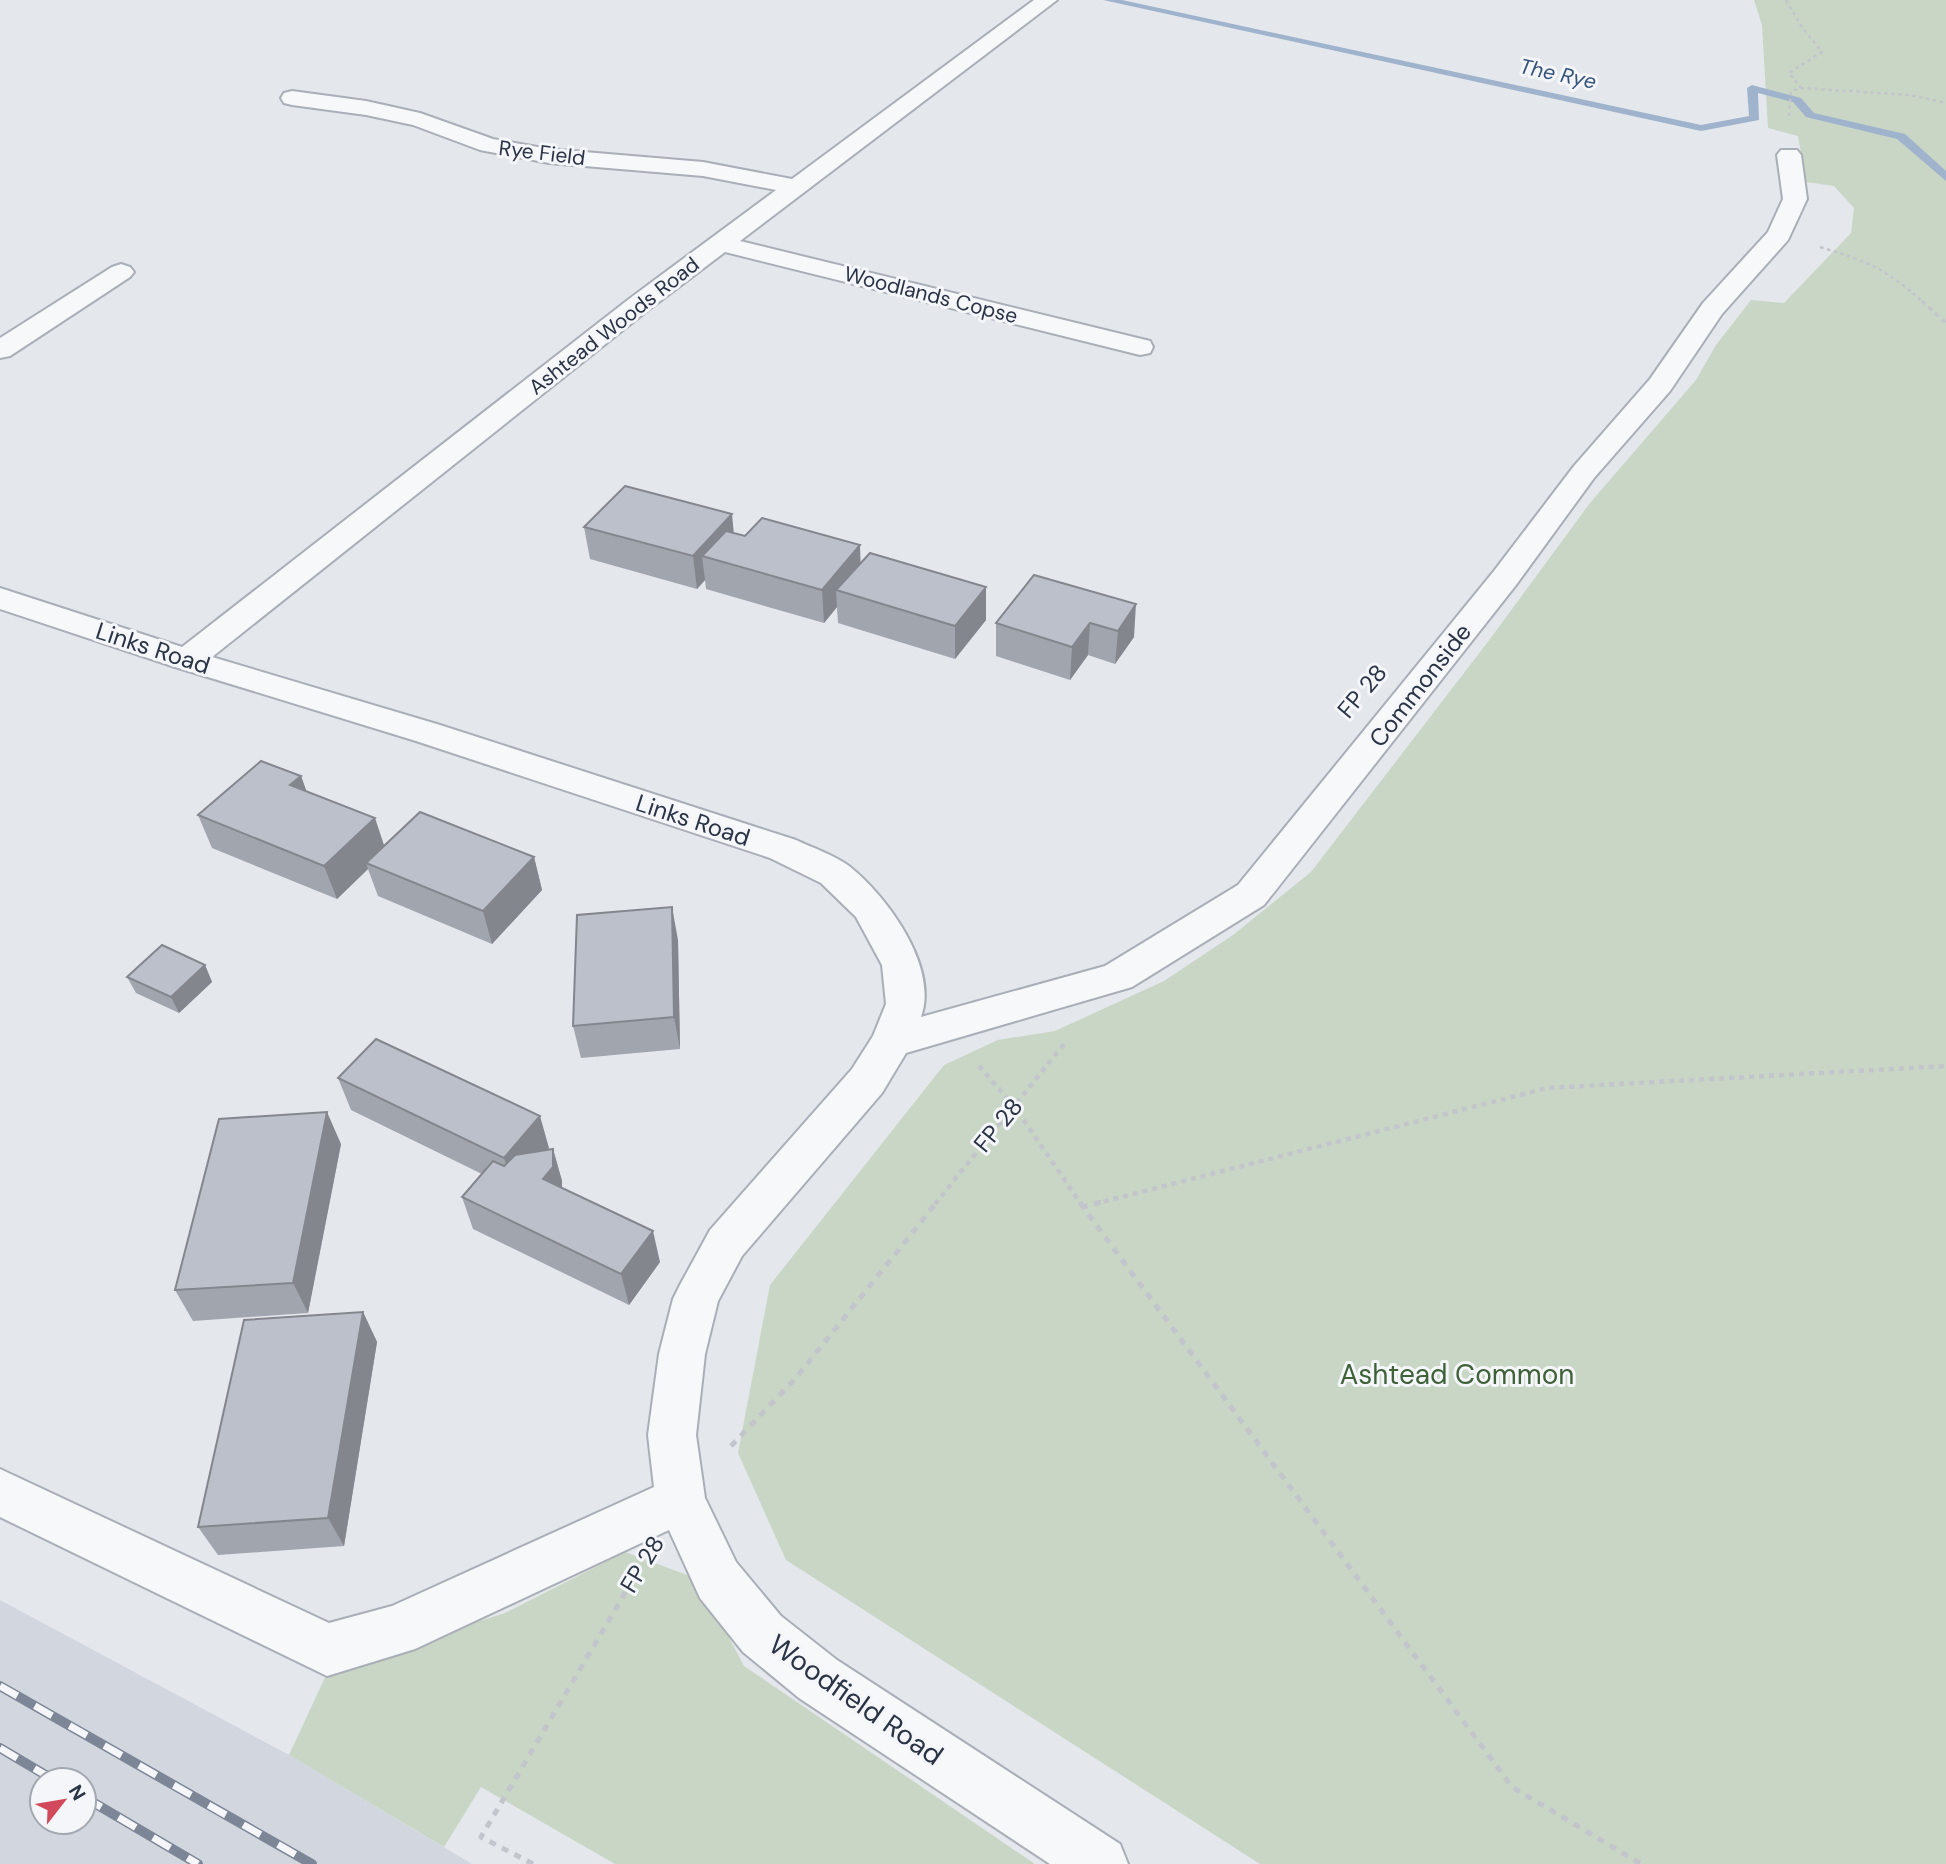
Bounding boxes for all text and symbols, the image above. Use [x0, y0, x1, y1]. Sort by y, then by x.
water label: The Rye [1517, 52, 1599, 96]
street label: Rye Field [497, 134, 587, 172]
street label: Ashtead Woods Road [523, 251, 705, 401]
street label: Woodlands Copse [841, 260, 1021, 330]
street label: Links Road [92, 615, 214, 681]
street label: Commonside [1362, 617, 1478, 753]
street label: FP 28 [1330, 658, 1394, 724]
street label: Links Road [632, 787, 754, 853]
street label: FP 28 [967, 1091, 1029, 1159]
park label: Ashtead Common [1340, 1356, 1574, 1393]
street label: FP 28 [613, 1530, 671, 1598]
street label: Woodfield Road [762, 1626, 950, 1774]
north arrow [28, 1766, 98, 1836]
text: N [63, 1780, 91, 1805]

